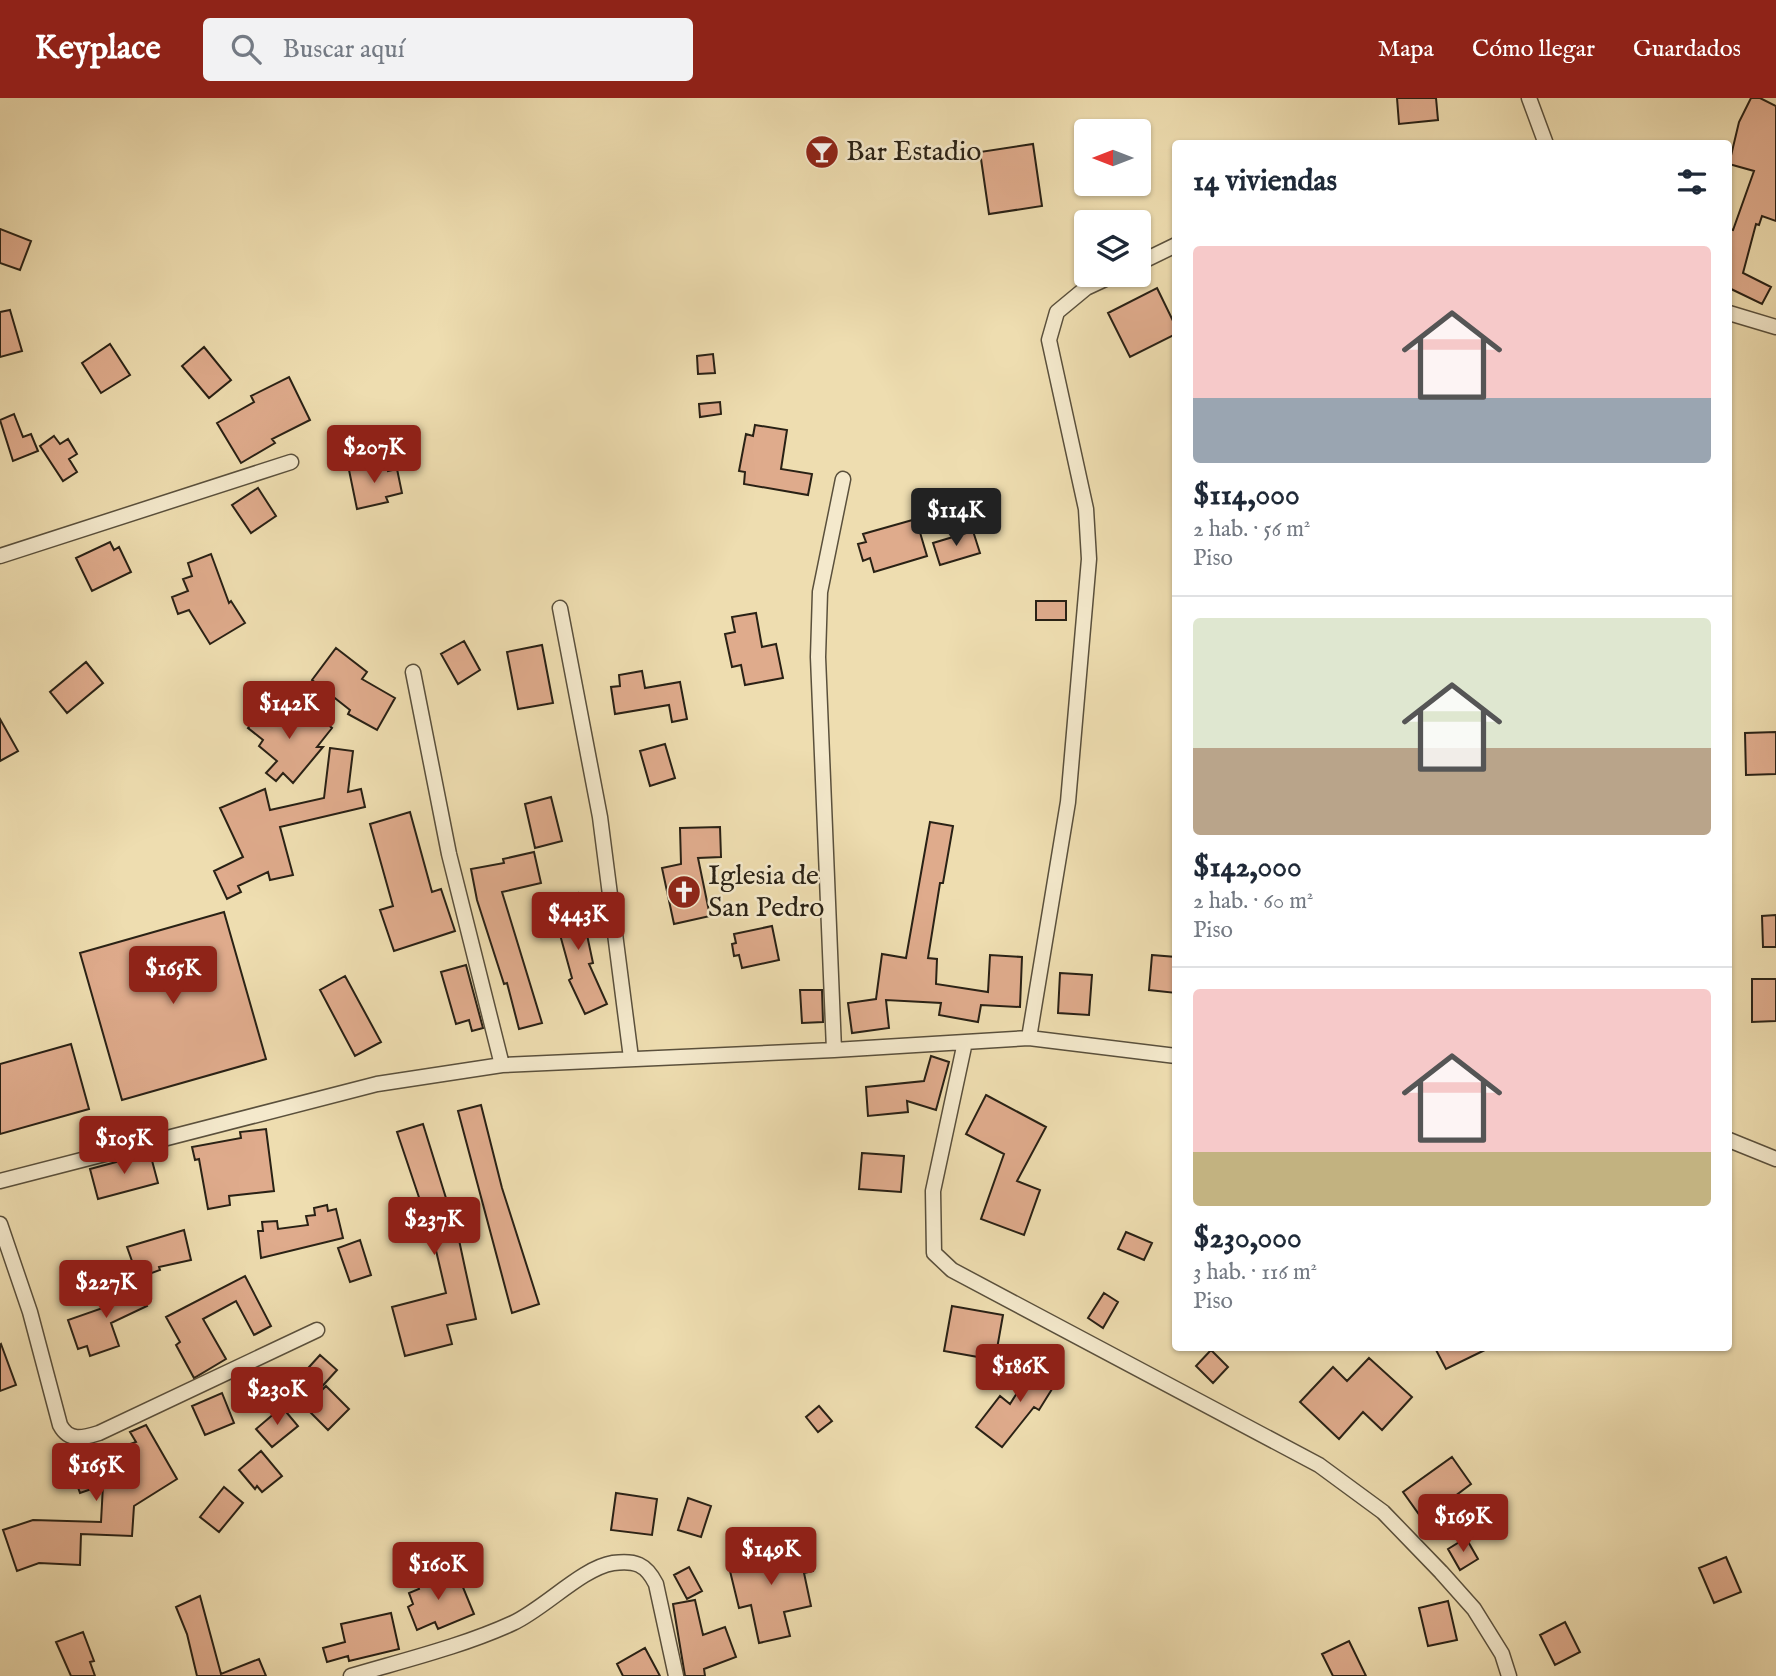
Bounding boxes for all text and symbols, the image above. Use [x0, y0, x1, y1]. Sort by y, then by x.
search box [203, 18, 693, 81]
text: Keyplace [35, 28, 161, 70]
icon: search [227, 30, 265, 68]
text: Buscar aquí [283, 33, 405, 66]
text: Mapa [1378, 34, 1434, 65]
text: Cómo llegar [1472, 34, 1595, 65]
text: Guardados [1633, 34, 1741, 65]
north arrow [1074, 119, 1152, 196]
map controls [1074, 119, 1151, 287]
bar icon: Bar Estadio [803, 133, 841, 171]
place label: Bar Estadio [846, 135, 981, 170]
text: 14 viviendas [1193, 163, 1337, 201]
icon: filters [1673, 163, 1711, 201]
button: layers [1074, 210, 1151, 287]
icon: home [1389, 292, 1515, 418]
pin: $207K [325, 426, 423, 485]
text: $207K [343, 433, 405, 462]
text: $114,000 [1193, 477, 1300, 515]
pin: $114K [907, 489, 1005, 548]
text: $114K [927, 496, 985, 525]
text: 2 hab. · 56 m² [1193, 515, 1311, 544]
text: Piso [1193, 544, 1233, 573]
icon: home [1389, 664, 1515, 790]
pin: $142K [240, 682, 338, 741]
text: $142K [259, 689, 319, 718]
text: $142,000 [1193, 849, 1302, 887]
place label: Iglesia de San Pedro [708, 859, 824, 926]
church icon: Iglesia de San Pedro [665, 873, 703, 911]
text: 2 hab. · 60 m² [1193, 887, 1314, 916]
pin: $443K [529, 892, 627, 952]
text: $443K [548, 900, 608, 929]
text: Piso [1193, 916, 1233, 945]
pin: $165K [124, 946, 222, 1006]
text: $165K [145, 954, 201, 983]
icon: home [1389, 1035, 1515, 1161]
pin: $105K [75, 1116, 173, 1176]
text: $105K [95, 1124, 153, 1153]
pin: $237K [385, 1198, 483, 1257]
text: $237K [404, 1205, 464, 1234]
text: $230,000 [1193, 1220, 1302, 1258]
text: 3 hab. · 116 m² [1193, 1258, 1317, 1287]
pin: $227K [57, 1260, 155, 1320]
text: $227K [75, 1268, 137, 1297]
text: Piso [1193, 1287, 1233, 1316]
pin: $186K [971, 1344, 1069, 1404]
text: $186K [992, 1352, 1048, 1381]
pin: $230K [228, 1368, 326, 1427]
text: $230K [247, 1375, 307, 1404]
pin: $165K [47, 1444, 145, 1503]
text: $165K [68, 1451, 124, 1480]
pin: $169K [1414, 1494, 1512, 1554]
text: $169K [1434, 1502, 1492, 1531]
pin: $149K [722, 1528, 820, 1587]
text: $149K [741, 1535, 801, 1564]
pin: $160K [389, 1542, 487, 1602]
text: $160K [409, 1550, 467, 1579]

